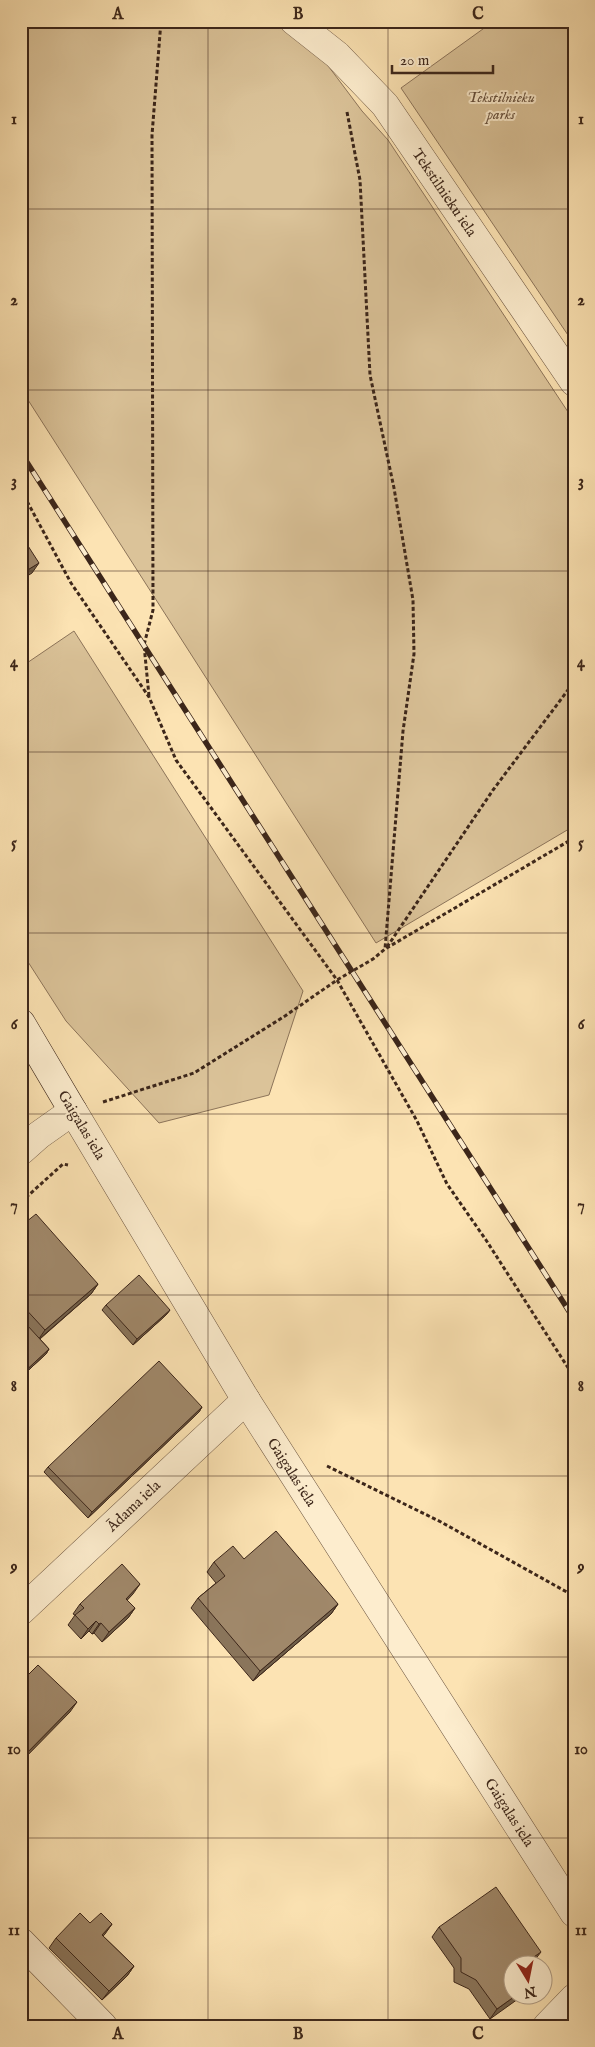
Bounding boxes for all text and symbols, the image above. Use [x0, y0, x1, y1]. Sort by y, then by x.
text: A [112, 5, 125, 25]
text: B [293, 5, 304, 25]
text: C [472, 5, 484, 25]
scale bar [392, 42, 494, 74]
text: 20 m [400, 51, 430, 70]
park label: Tekstilnieku parks [467, 88, 535, 124]
text: 1 [11, 110, 17, 130]
text: 1 [578, 110, 584, 130]
street label: Tekstilnieku iela [408, 145, 481, 241]
text: 2 [10, 291, 18, 311]
text: 2 [577, 291, 585, 311]
text: 3 [11, 472, 17, 492]
text: 3 [578, 472, 584, 492]
text: 4 [10, 653, 19, 673]
text: 4 [577, 653, 586, 673]
text: 5 [11, 834, 17, 854]
text: 5 [578, 834, 584, 854]
text: 6 [11, 1015, 19, 1035]
text: 6 [578, 1015, 586, 1035]
street label: Gaigalas iela [53, 1087, 110, 1164]
text: 7 [10, 1196, 18, 1216]
text: 7 [577, 1196, 585, 1216]
text: 8 [11, 1377, 17, 1397]
text: 8 [578, 1377, 584, 1397]
street label: Gaigalas iela [263, 1434, 321, 1511]
street label: Ādama iela [102, 1476, 165, 1537]
text: 9 [10, 1558, 18, 1578]
text: 9 [577, 1558, 585, 1578]
text: 10 [7, 1740, 21, 1760]
text: 10 [574, 1740, 588, 1760]
street label: Gaigalas iela [480, 1775, 538, 1851]
text: 11 [8, 1921, 20, 1941]
text: 11 [575, 1921, 587, 1941]
north arrow [502, 1954, 552, 2004]
text: N [523, 1982, 539, 2002]
text: A [112, 2025, 125, 2045]
text: B [293, 2025, 304, 2045]
text: C [472, 2025, 484, 2045]

